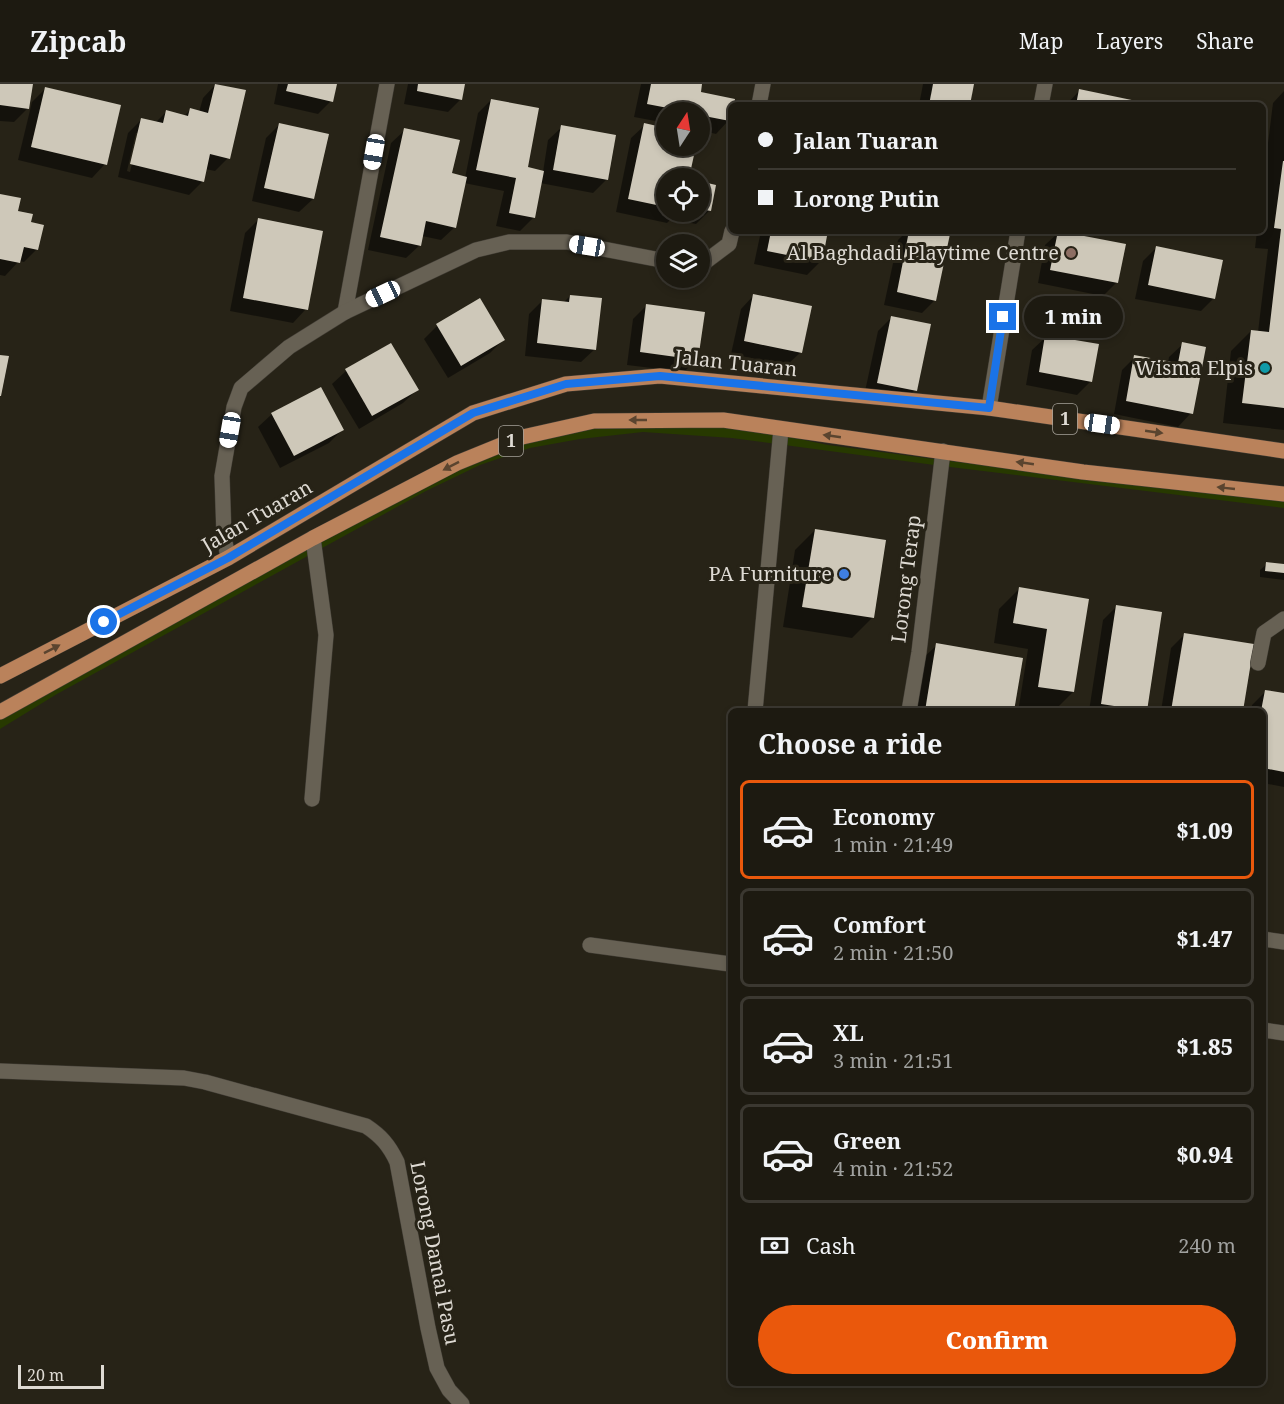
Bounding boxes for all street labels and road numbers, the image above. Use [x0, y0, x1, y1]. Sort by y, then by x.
street label: Jalan Tuaran [672, 343, 799, 382]
road number: 1 [1053, 404, 1077, 434]
road number: 1 [499, 426, 523, 456]
street label: Jalan Tuaran [196, 473, 317, 559]
street label: Lorong Terap [884, 514, 927, 644]
street label: Lorong Damai Pasu [404, 1159, 467, 1347]

